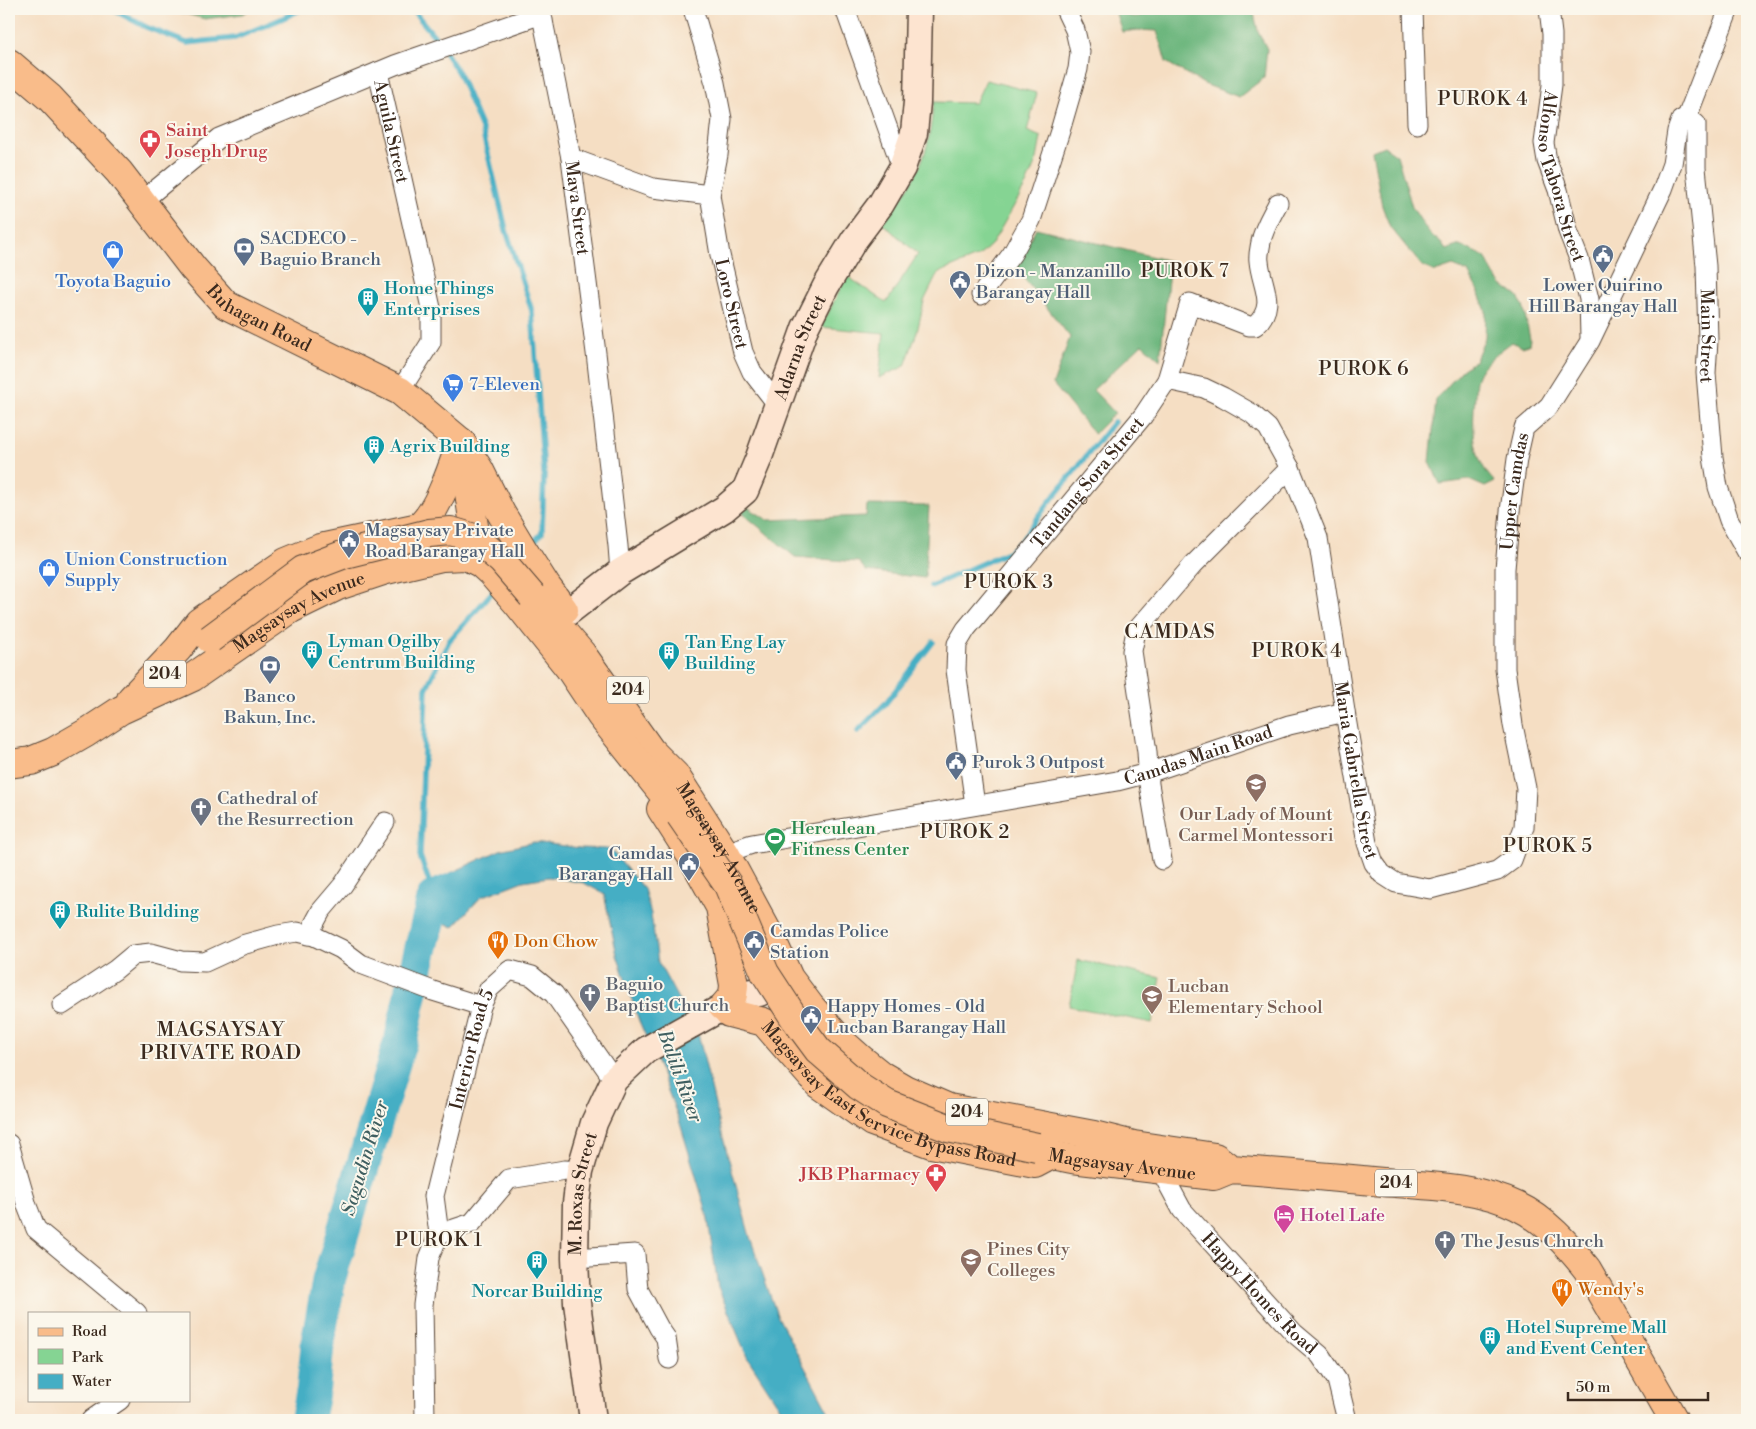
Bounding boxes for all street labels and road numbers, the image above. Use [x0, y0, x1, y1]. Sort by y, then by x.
street label: Aguila Street [368, 77, 414, 186]
street label: Alfonso Tabora Street [1533, 88, 1591, 266]
street label: Maya Street [560, 159, 595, 257]
street label: Loro Street [710, 256, 754, 352]
street label: Buhagan Road [201, 279, 316, 357]
street label: Main Street [1694, 289, 1720, 385]
street label: Adarna Street [768, 290, 832, 404]
street label: Tandang Sora Street [1026, 412, 1149, 553]
street label: Upper Camdas [1495, 430, 1534, 551]
street label: Magsaysay Avenue [228, 566, 368, 658]
road number: 204 [144, 661, 186, 688]
road number: 204 [607, 676, 649, 704]
street label: Maria Gabriella Street [1329, 680, 1383, 863]
street label: Camdas Main Road [1121, 720, 1276, 790]
street label: Magsaysay Avenue [671, 778, 767, 918]
street label: Interior Road 5 [444, 985, 499, 1112]
street label: Magsaysay East Service Bypass Road [757, 1016, 1019, 1172]
road number: 204 [946, 1098, 988, 1126]
street label: M. Roxas Street [564, 1129, 602, 1256]
street label: Magsaysay Avenue [1046, 1143, 1197, 1185]
road number: 204 [1375, 1170, 1417, 1196]
street label: Happy Homes Road [1196, 1227, 1323, 1360]

